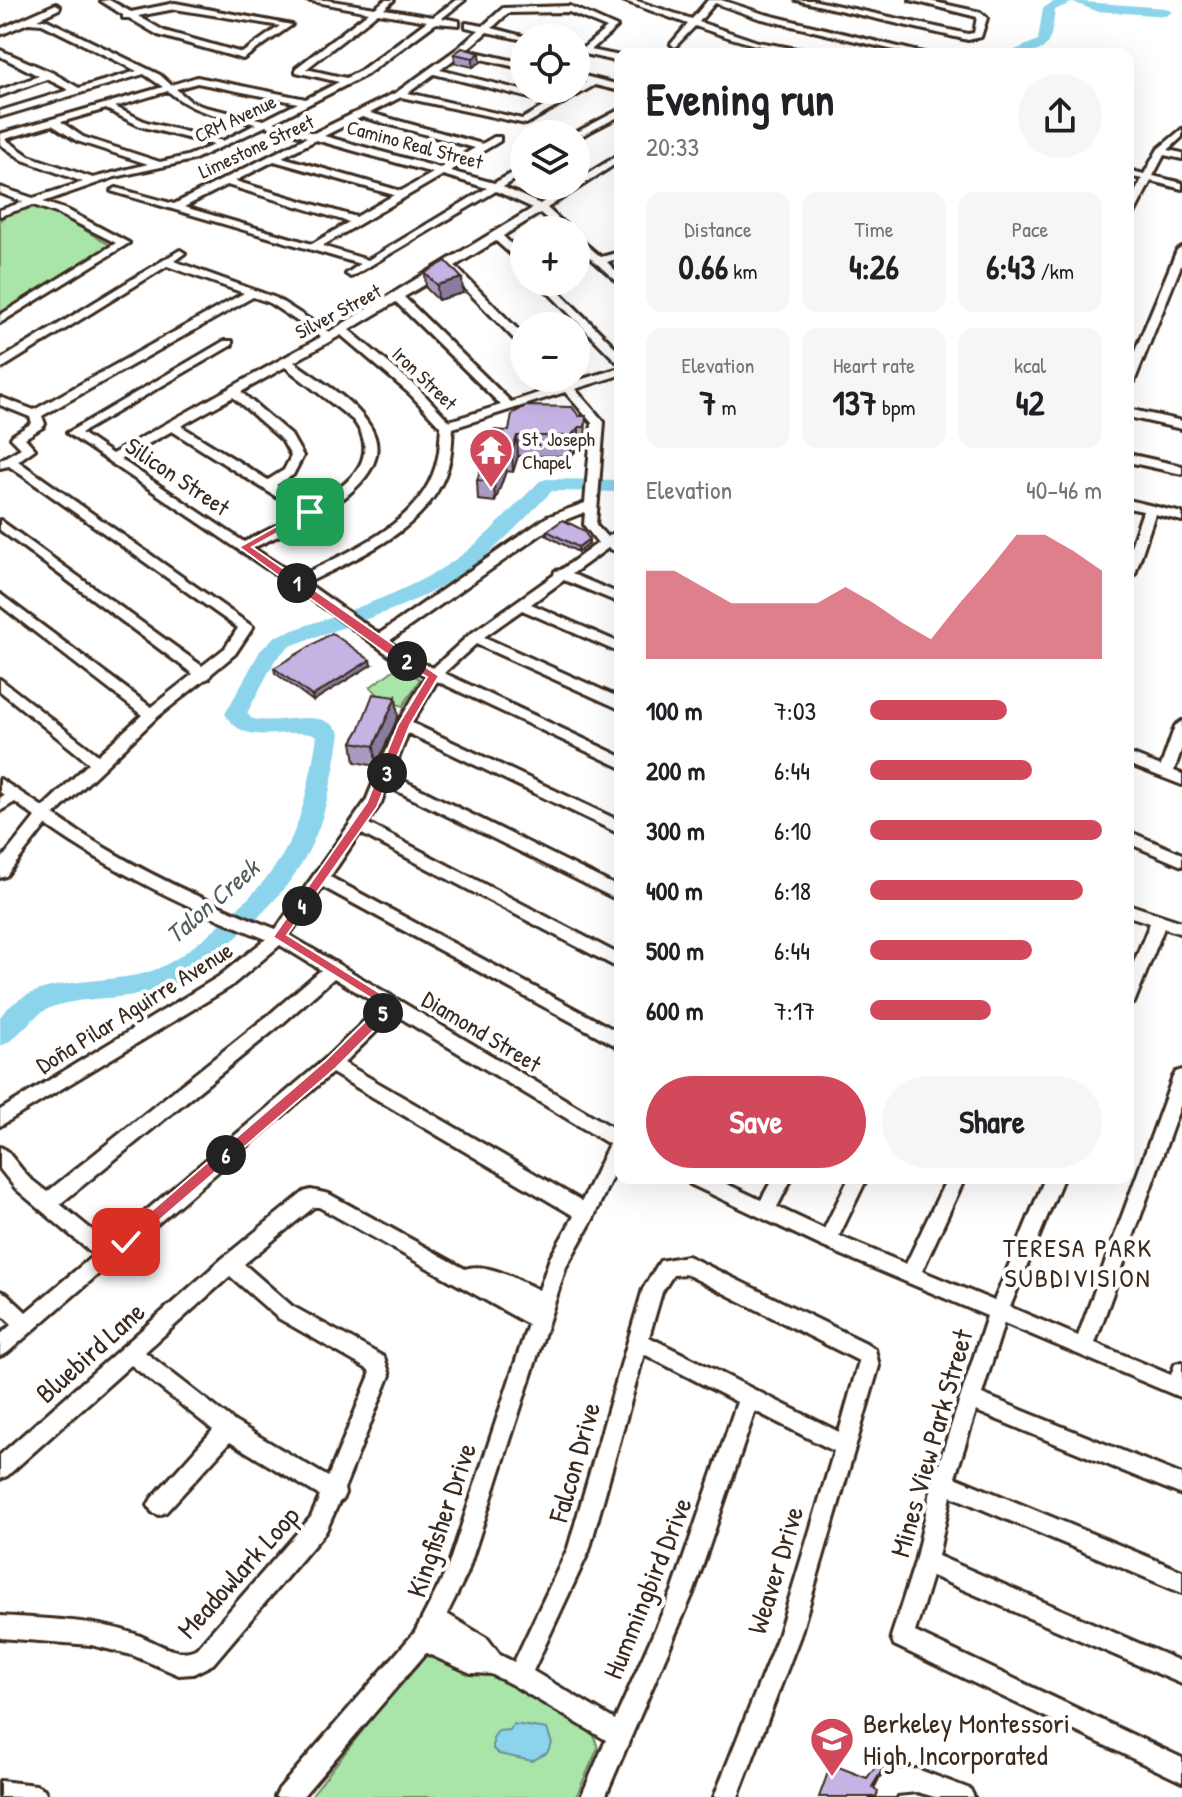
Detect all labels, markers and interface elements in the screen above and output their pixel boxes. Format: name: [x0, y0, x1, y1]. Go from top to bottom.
map controls: [510, 24, 590, 392]
button: locate: [510, 24, 590, 104]
text: Evening run: [646, 69, 834, 129]
button: share: [1018, 74, 1102, 158]
street label: CRM Avenue: [190, 87, 280, 149]
street label: Limestone Street: [194, 107, 319, 184]
street label: Camino Real Street: [344, 113, 487, 175]
button: layers: [510, 120, 590, 200]
text: 20:33: [646, 129, 699, 164]
text: Distance: [684, 214, 752, 244]
text: Time: [855, 214, 893, 244]
text: Pace: [1012, 214, 1048, 244]
button: +: [510, 216, 590, 296]
text: 0.66: [679, 244, 728, 290]
text: 4:26: [849, 244, 899, 290]
text: 6:43: [986, 244, 1035, 290]
text: km: [728, 256, 757, 286]
text: /km: [1035, 256, 1074, 286]
street label: Silver Street: [290, 277, 387, 345]
button: −: [510, 312, 590, 392]
street label: Iron Street: [387, 340, 464, 417]
text: Elevation: [681, 350, 755, 380]
text: Heart rate: [833, 350, 915, 380]
text: kcal: [1014, 350, 1046, 380]
text: 7: [700, 380, 716, 426]
text: 137: [833, 380, 877, 426]
text: 42: [1016, 380, 1044, 426]
text: m: [716, 392, 736, 422]
text: bpm: [877, 392, 915, 422]
place label: St. Joseph Chapel: [522, 425, 595, 475]
temple icon: St. Joseph Chapel: [467, 426, 515, 489]
street label: Silicon Street: [120, 429, 237, 523]
text: Elevation: [646, 472, 732, 507]
text: 40–46 m: [1026, 472, 1102, 507]
pin: [276, 478, 344, 546]
icon: arrive: [288, 490, 332, 534]
pin: 1: [277, 563, 317, 603]
text: 1: [293, 568, 301, 598]
pin: 2: [387, 641, 427, 681]
text: 2: [402, 646, 412, 676]
text: 100 m: [646, 693, 702, 728]
text: 7:03: [774, 693, 816, 728]
pin: 3: [367, 753, 407, 793]
text: 200 m: [646, 753, 705, 788]
text: 6:44: [774, 753, 810, 788]
text: 3: [382, 758, 392, 788]
text: 300 m: [646, 813, 705, 848]
text: 6:10: [774, 813, 812, 848]
water label: Talon Creek: [158, 849, 268, 951]
text: 400 m: [646, 873, 703, 908]
text: 6:18: [774, 873, 811, 908]
pin: 4: [282, 886, 322, 926]
text: 4: [298, 891, 306, 921]
street label: Doña Pilar Aguirre Avenue: [30, 933, 239, 1080]
text: 500 m: [646, 933, 704, 968]
text: 6:44: [774, 933, 810, 968]
street label: Diamond Street: [416, 983, 548, 1080]
pin: 5: [363, 993, 403, 1033]
text: 600 m: [646, 993, 703, 1028]
text: 7:17: [774, 993, 815, 1028]
text: 5: [378, 998, 388, 1028]
button: Save: [646, 1076, 866, 1168]
button: Share: [882, 1076, 1102, 1168]
pin: 6: [206, 1135, 246, 1175]
text: 6: [222, 1140, 230, 1170]
pin: [92, 1208, 160, 1276]
icon: check: [104, 1220, 148, 1264]
district label: TERESA PARK SUBDIVISION: [1003, 1230, 1153, 1295]
street label: Bluebird Lane: [27, 1293, 153, 1411]
street label: Mines View Park Street: [880, 1324, 982, 1561]
street label: Falcon Drive: [539, 1398, 609, 1527]
street label: Kingfisher Drive: [397, 1438, 485, 1602]
street label: Hummingbird Drive: [593, 1492, 701, 1684]
street label: Meadowlark Loop: [168, 1498, 308, 1646]
street label: Weaver Drive: [738, 1502, 812, 1638]
place label: Berkeley Montessori High, Incorporated: [863, 1704, 1070, 1774]
school or university icon: Berkeley Montessori High, Incorporated: [808, 1715, 856, 1778]

